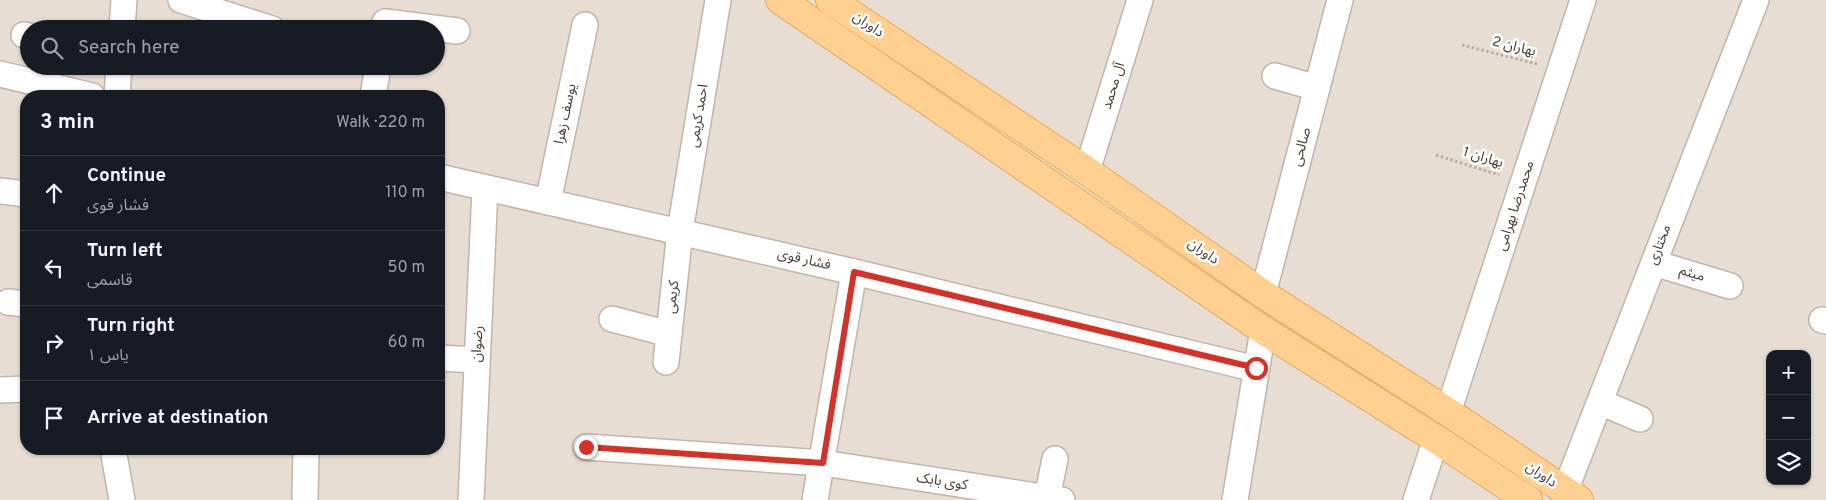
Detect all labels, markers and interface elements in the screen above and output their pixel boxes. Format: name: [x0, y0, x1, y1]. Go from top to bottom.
street label: داوران: [849, 8, 887, 42]
search box: [20, 20, 445, 75]
street label: بهاران 2: [1490, 33, 1538, 61]
icon: search: [38, 34, 66, 62]
text: Search here: [78, 36, 180, 60]
street label: آل محمد: [1099, 60, 1129, 111]
street label: یوسف زهرا: [551, 82, 581, 146]
street label: احمد کریمی: [686, 83, 712, 149]
text: 3 min: [40, 109, 95, 136]
text: Walk · 220 m: [336, 113, 425, 133]
street label: صالحی: [1289, 125, 1315, 168]
street label: بهاران 1: [1461, 144, 1505, 172]
street label: محمدرضا بهرامی: [1493, 159, 1539, 253]
text: Continue: [87, 164, 166, 188]
icon: ahead: [40, 179, 68, 207]
text: 110 m: [385, 183, 425, 203]
text: فشار قوی: [87, 196, 149, 216]
street label: مختاری: [1645, 223, 1675, 267]
street label: داوران: [1184, 235, 1222, 269]
text: Turn left: [87, 239, 163, 263]
street label: فشار قوی: [776, 246, 832, 274]
icon: left: [40, 254, 68, 282]
text: 50 m: [388, 258, 425, 278]
street label: میثم: [1677, 262, 1707, 287]
text: قاسمی: [87, 271, 132, 291]
street label: کریمی: [663, 279, 683, 315]
text: Turn right: [87, 314, 175, 338]
street label: رضوان: [469, 325, 487, 363]
icon: right: [40, 329, 68, 357]
text: 60 m: [388, 333, 425, 353]
text: یاس ۱: [87, 346, 129, 366]
map controls: [1766, 350, 1811, 485]
button: +: [1766, 350, 1811, 395]
route start: [1245, 357, 1268, 380]
button: −: [1766, 395, 1811, 440]
icon: arrive: [40, 404, 68, 432]
text: Arrive at destination: [87, 406, 268, 430]
route end: [575, 436, 598, 459]
button: layers: [1766, 440, 1811, 485]
street label: داوران: [1522, 458, 1560, 492]
street label: کوی بابک: [915, 470, 969, 494]

